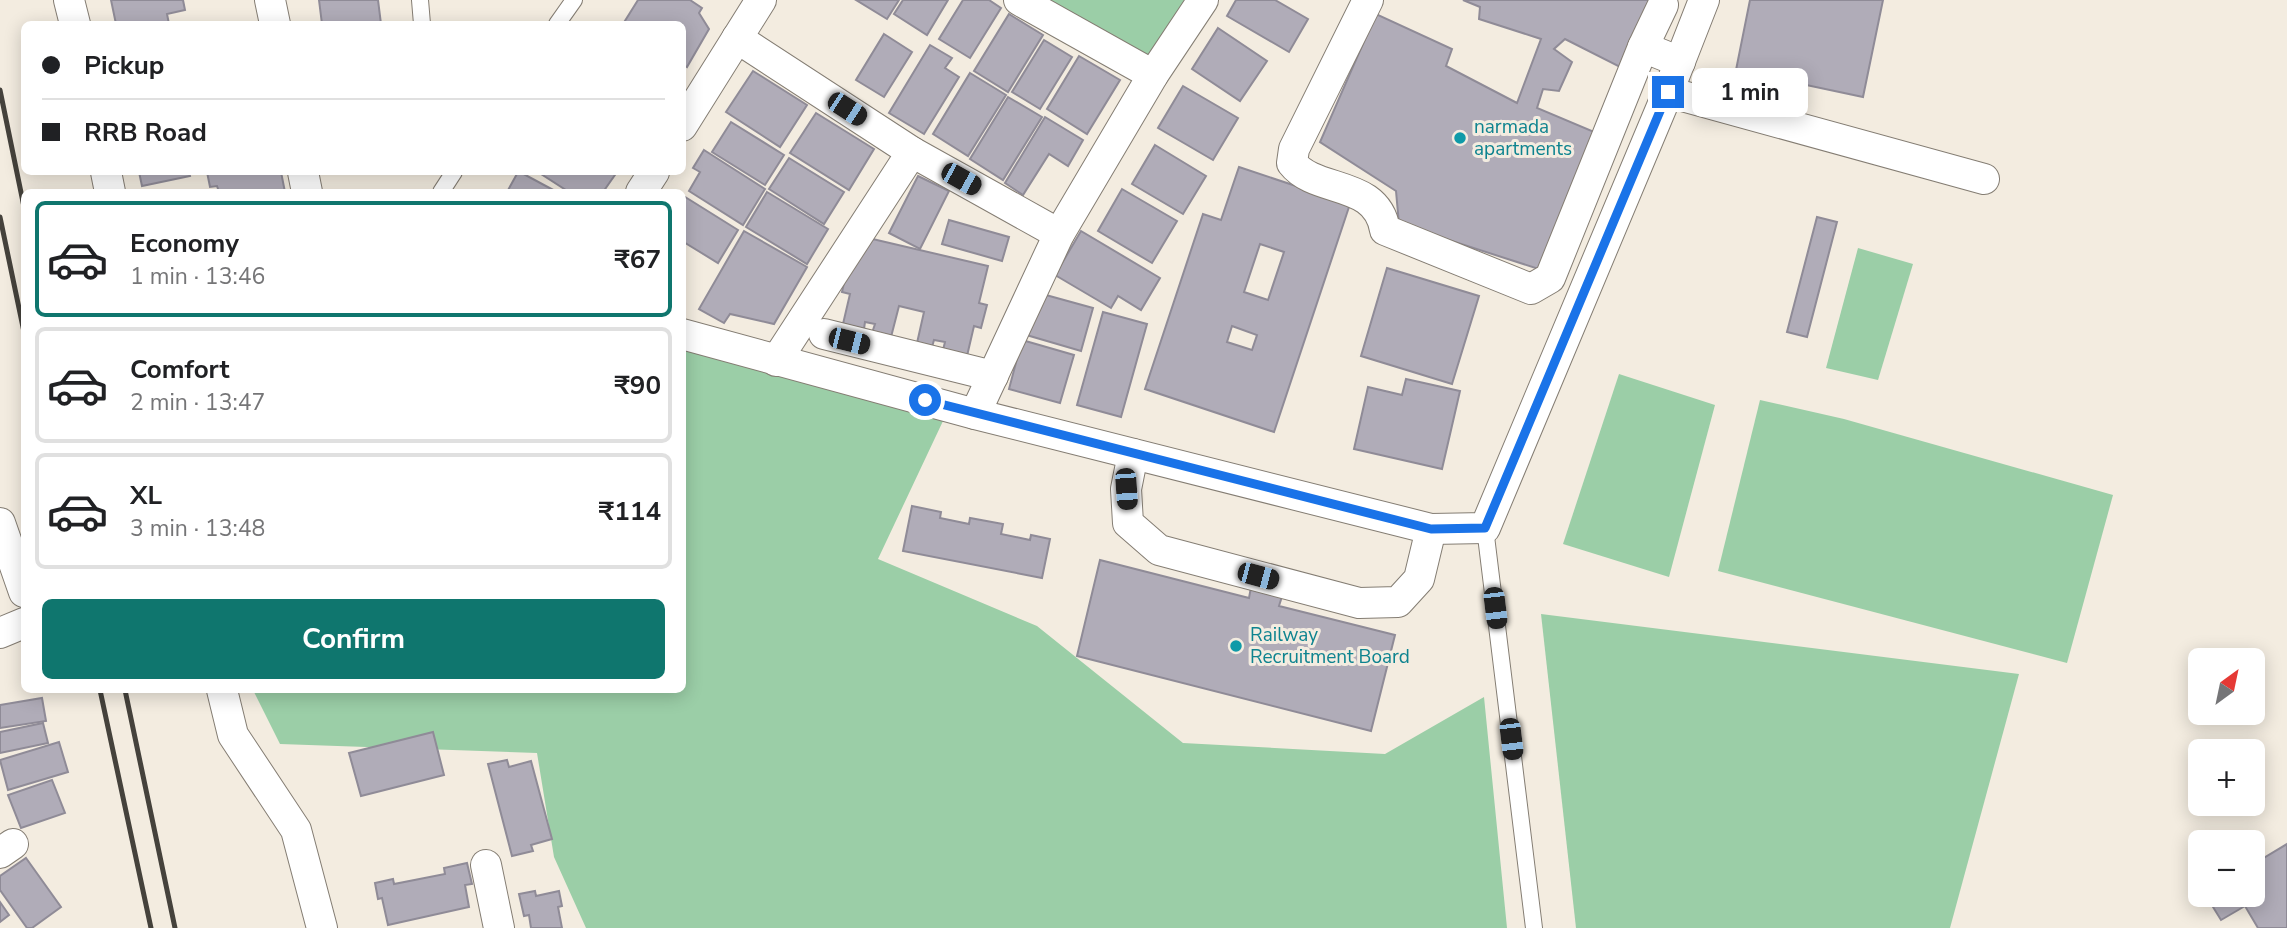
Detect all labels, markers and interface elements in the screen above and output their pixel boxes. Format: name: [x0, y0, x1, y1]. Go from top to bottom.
text: Pickup: [84, 48, 164, 83]
callout: 1 min: [1692, 68, 1808, 116]
route end: [1652, 76, 1684, 108]
text: 1 min: [1720, 77, 1780, 108]
car: [824, 89, 871, 129]
place label: narmada apartments: [1474, 114, 1572, 162]
text: RRB Road: [84, 115, 207, 150]
marker: narmada apartments: [1452, 130, 1468, 146]
car: [938, 160, 985, 198]
text: Economy: [130, 226, 239, 261]
icon: car: [46, 228, 109, 291]
text: ₹67: [614, 242, 661, 277]
text: 1 min · 13:46: [130, 261, 265, 292]
car: [827, 326, 872, 356]
text: Comfort: [130, 352, 230, 387]
icon: car: [46, 354, 109, 417]
text: ₹90: [614, 368, 661, 403]
route start: [909, 384, 941, 416]
text: 2 min · 13:47: [130, 387, 265, 418]
car: [1115, 467, 1138, 511]
text: XL: [130, 478, 162, 513]
icon: car: [46, 480, 109, 543]
text: ₹114: [599, 494, 661, 529]
text: 3 min · 13:48: [130, 513, 265, 544]
car: [1235, 560, 1282, 592]
car: [1483, 586, 1508, 630]
button: Confirm: [42, 599, 665, 679]
place label: Railway Recruitment Board: [1250, 622, 1410, 670]
marker: Railway Recruitment Board: [1228, 638, 1244, 654]
north arrow: [2188, 648, 2264, 724]
map controls: [2188, 648, 2265, 907]
car: [1499, 717, 1524, 761]
button: +: [2188, 739, 2265, 816]
button: −: [2188, 830, 2265, 907]

